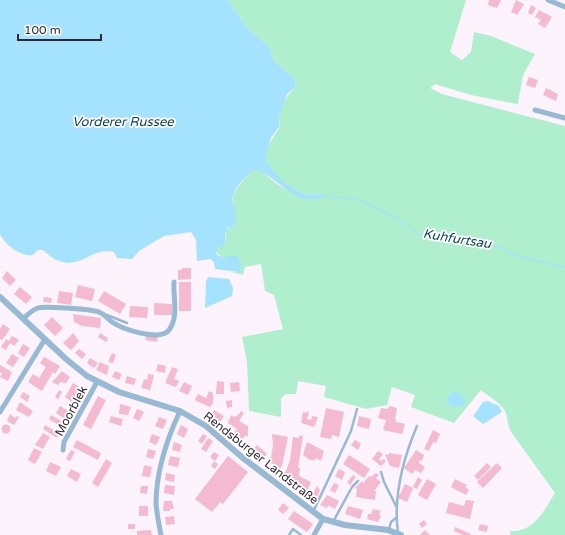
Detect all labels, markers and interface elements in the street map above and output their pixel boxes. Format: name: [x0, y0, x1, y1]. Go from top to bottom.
scale bar: [18, 16, 101, 42]
text: 100 m: [24, 23, 61, 37]
water label: Vorderer Russee: [72, 114, 174, 130]
water label: Kuhfurtsau: [422, 226, 493, 252]
street label: Moorblek: [52, 383, 90, 438]
street label: Rendsburger Landstraße: [201, 409, 321, 507]

